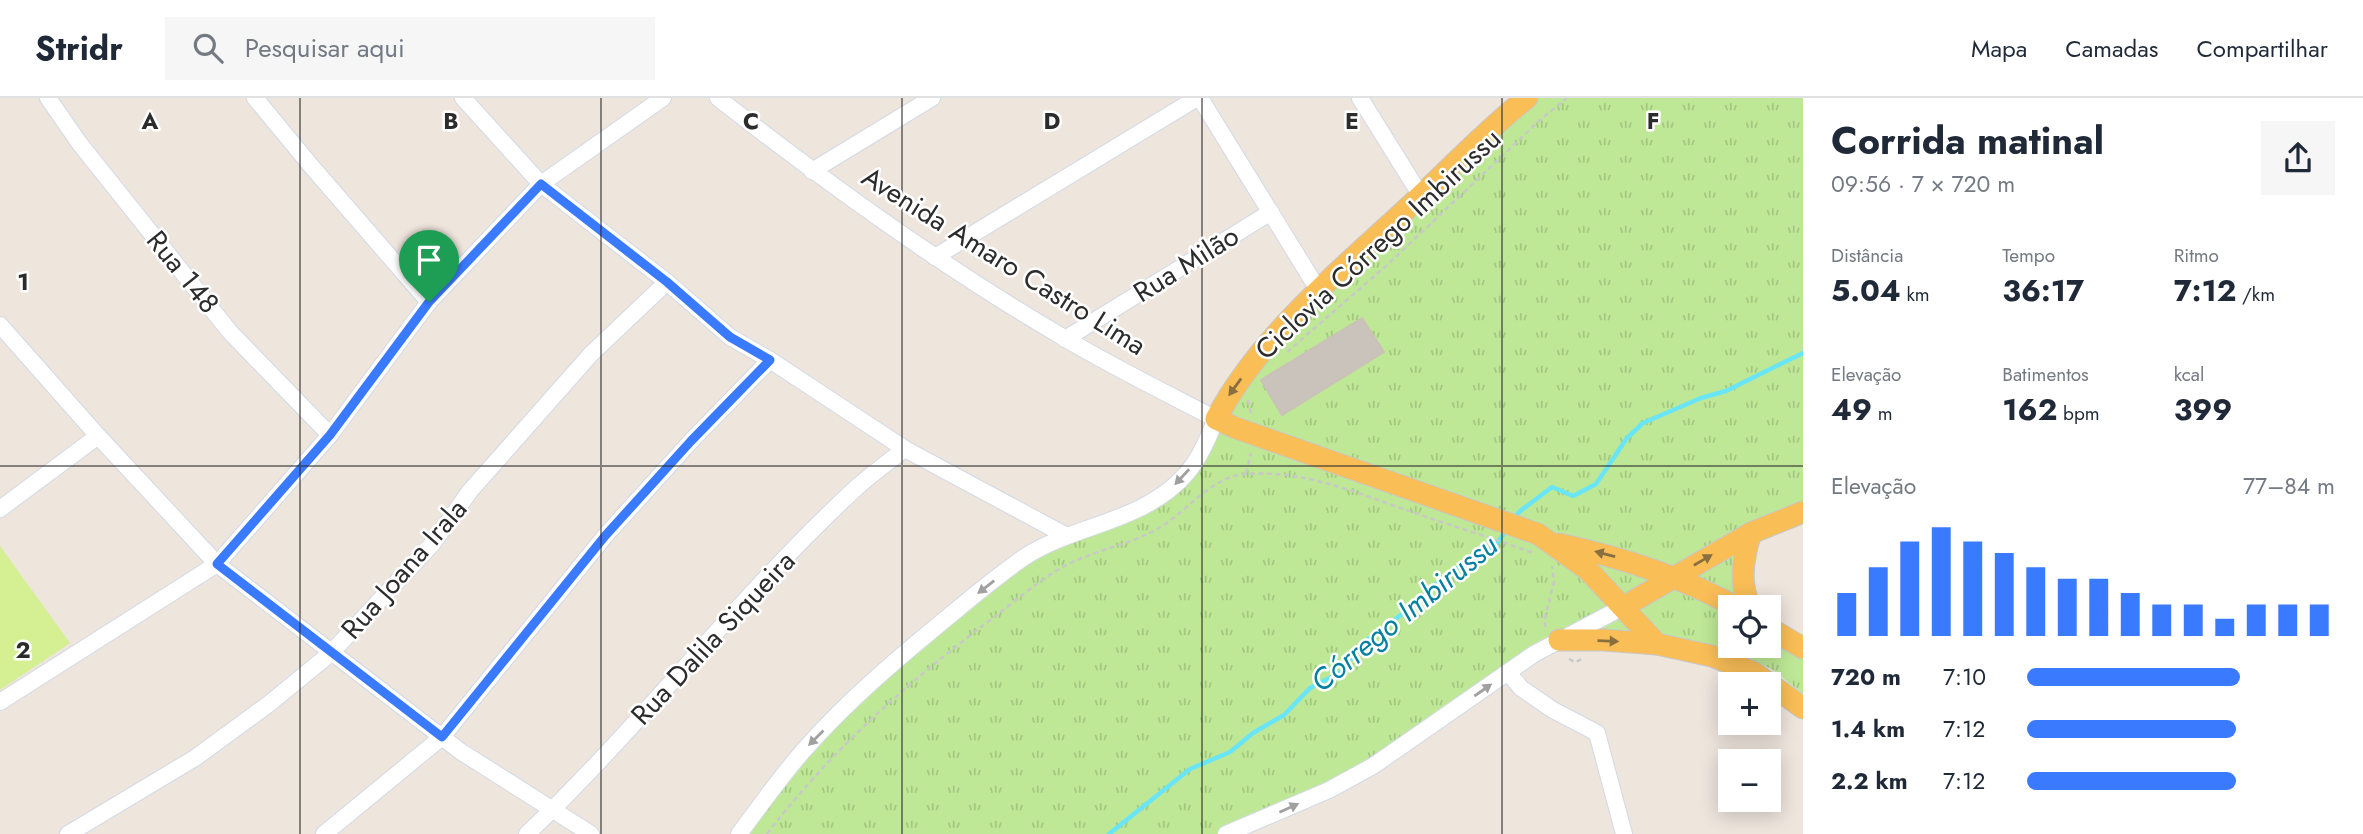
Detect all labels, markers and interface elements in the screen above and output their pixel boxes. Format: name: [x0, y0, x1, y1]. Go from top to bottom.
search box: [165, 17, 655, 80]
text: Stridr: [35, 25, 123, 72]
icon: search: [189, 29, 227, 67]
text: Pesquisar aqui: [245, 29, 405, 67]
text: Mapa: [1971, 31, 2027, 66]
text: Camadas: [2065, 31, 2158, 66]
text: Compartilhar: [2196, 31, 2328, 66]
text: A: [141, 104, 159, 138]
text: B: [443, 104, 459, 138]
text: C: [743, 104, 759, 138]
text: D: [1044, 104, 1061, 138]
text: E: [1345, 104, 1359, 138]
text: F: [1647, 104, 1659, 138]
text: Corrida matinal: [1831, 113, 2104, 168]
street label: Ciclovia Córrego Imbirussu: [1246, 119, 1510, 369]
button: share: [2261, 121, 2335, 195]
street label: Avenida Amaro Castro Lima: [854, 157, 1154, 365]
text: 09:56 · 7 × 720 m: [1831, 167, 2015, 201]
street label: Rua Milão: [1125, 215, 1247, 313]
street label: Rua 148: [137, 222, 229, 322]
pin: [399, 230, 459, 302]
icon: arrive: [410, 241, 448, 279]
text: Distância: [1831, 242, 1903, 269]
text: Tempo: [2002, 242, 2055, 269]
text: Ritmo: [2174, 242, 2219, 269]
text: 1: [17, 265, 29, 299]
text: 5.04: [1831, 269, 1901, 312]
text: 36:17: [2002, 269, 2084, 312]
text: 7:12: [2174, 269, 2236, 312]
text: km: [1901, 281, 1930, 308]
text: /km: [2236, 281, 2275, 308]
text: Elevação: [1831, 361, 1902, 388]
text: Batimentos: [2002, 361, 2089, 388]
text: kcal: [2174, 361, 2204, 388]
one-way arrow: [1228, 378, 1242, 396]
text: 49: [1831, 388, 1872, 431]
text: 162: [2002, 388, 2057, 431]
text: 399: [2174, 388, 2232, 431]
text: m: [1872, 400, 1893, 427]
text: bpm: [2057, 400, 2100, 427]
one-way arrow: [1174, 468, 1190, 486]
text: Elevação: [1831, 469, 1916, 503]
text: 77–84 m: [2243, 469, 2335, 503]
street label: Rua Joana Irala: [331, 490, 477, 648]
water label: Córrego Imbirussu: [1301, 524, 1507, 702]
street label: Rua Dalila Siqueira: [621, 542, 805, 734]
one-way arrow: [1594, 548, 1616, 559]
one-way arrow: [1694, 554, 1713, 567]
one-way arrow: [977, 579, 995, 593]
map controls: [1718, 595, 1781, 812]
button: locate: [1718, 595, 1781, 658]
text: 2: [15, 633, 31, 667]
one-way arrow: [1597, 635, 1619, 646]
text: 720 m: [1831, 660, 1901, 694]
text: 7:10: [1943, 660, 1986, 694]
button: +: [1718, 672, 1781, 735]
one-way arrow: [1474, 683, 1492, 697]
text: 1.4 km: [1831, 712, 1905, 746]
text: 7:12: [1943, 712, 1985, 746]
one-way arrow: [808, 729, 825, 745]
button: −: [1718, 749, 1781, 812]
text: 2.2 km: [1831, 764, 1908, 798]
text: 7:12: [1943, 764, 1985, 798]
one-way arrow: [1279, 802, 1299, 814]

